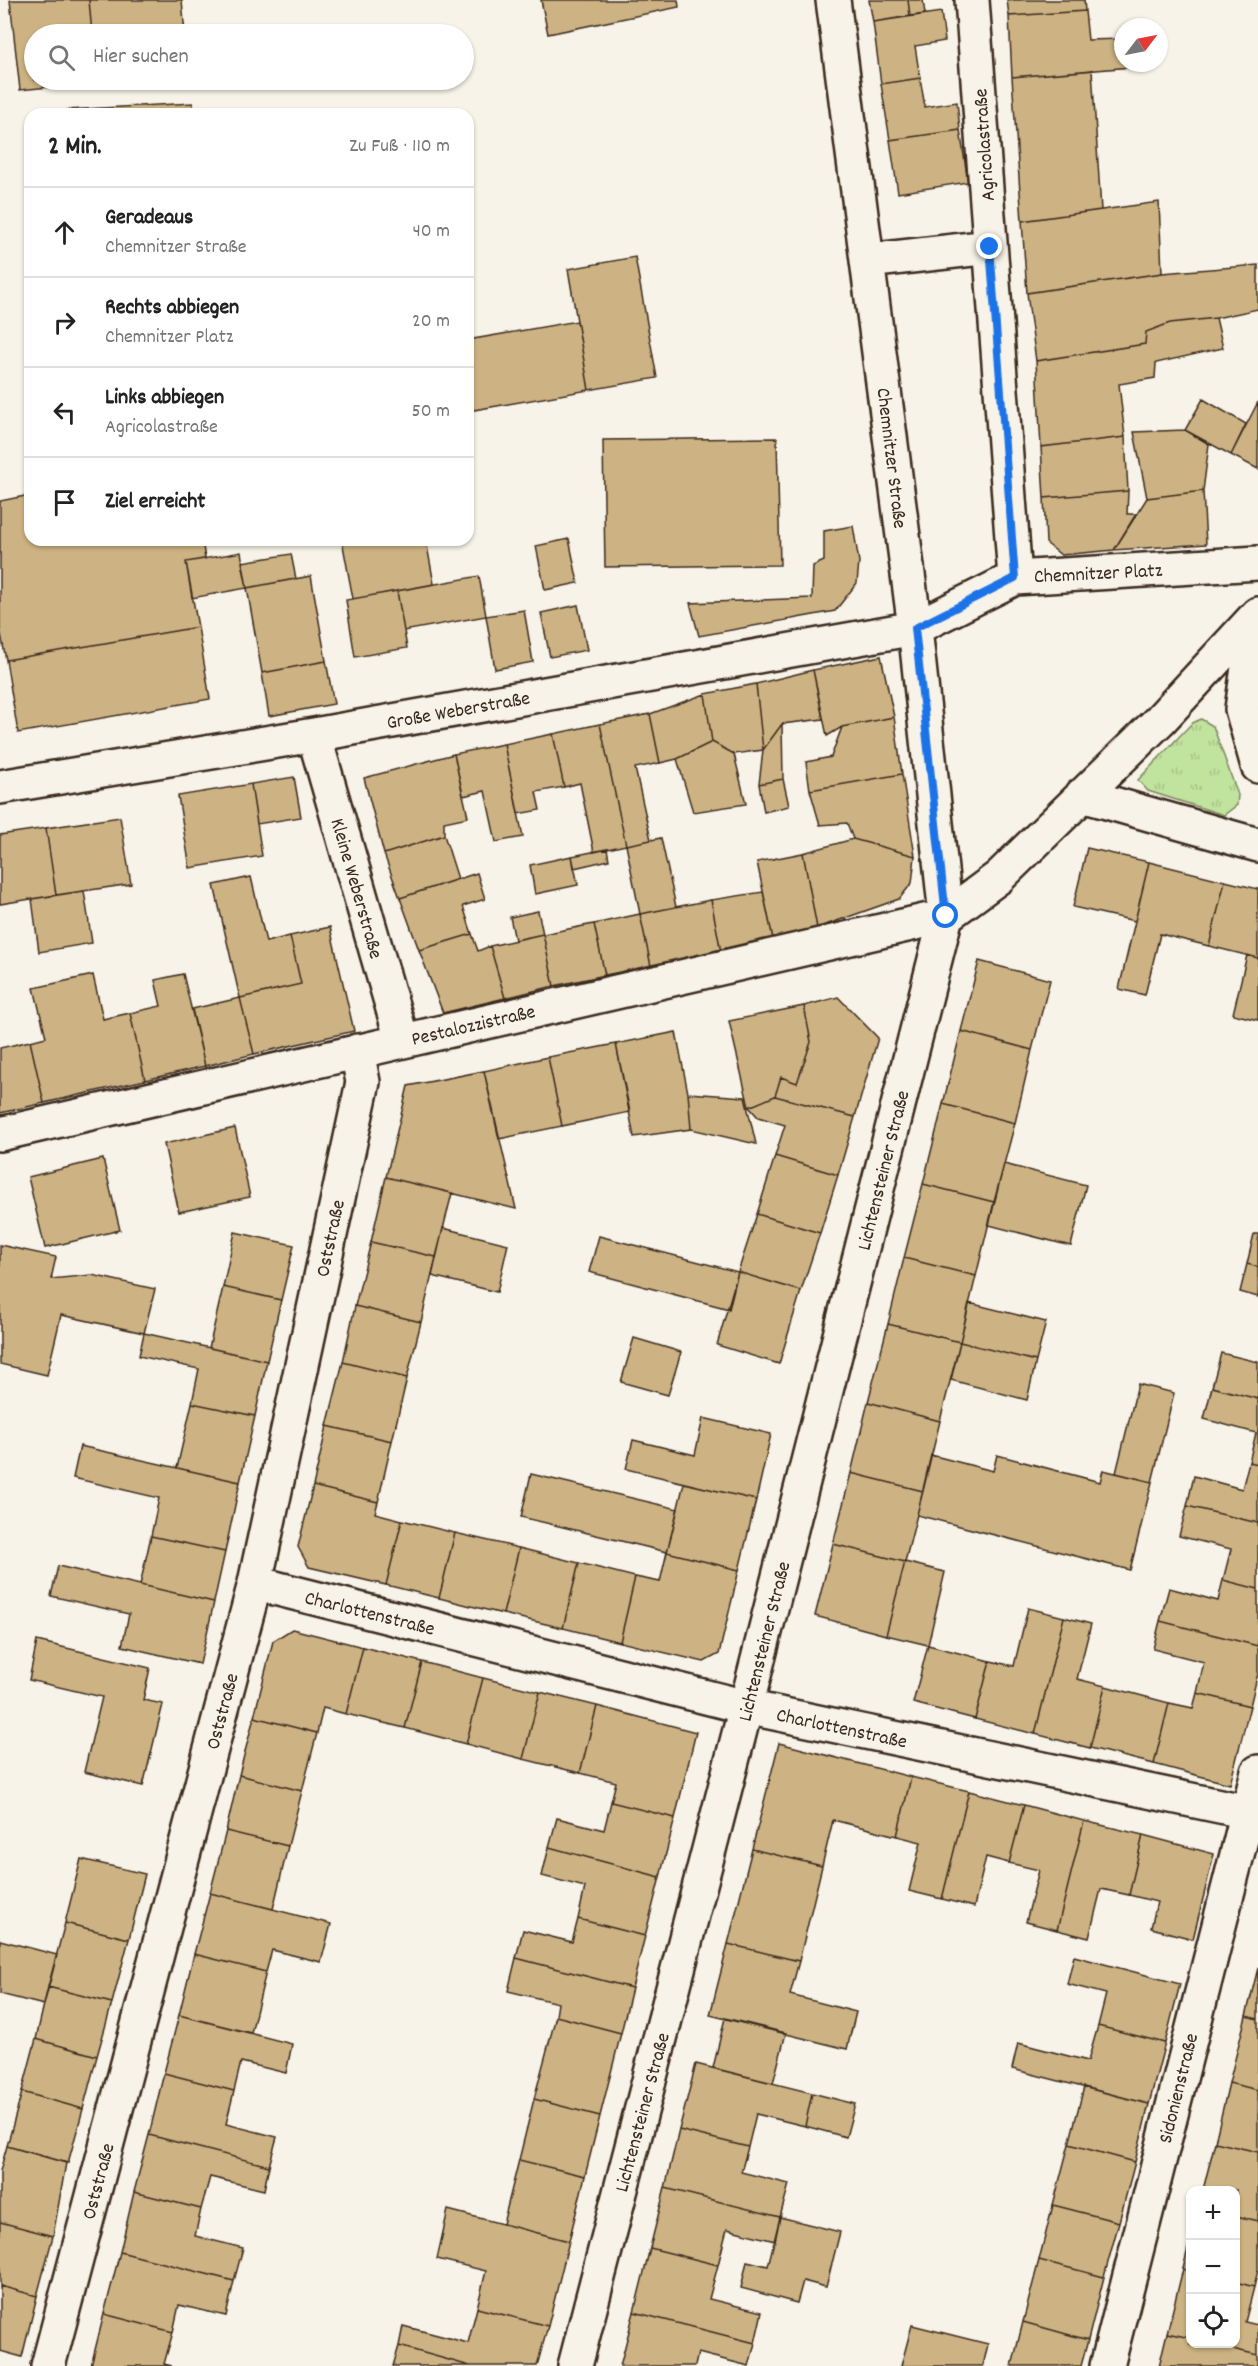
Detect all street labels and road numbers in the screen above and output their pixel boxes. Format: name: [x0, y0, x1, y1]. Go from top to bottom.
street label: Agricolastraße: [968, 87, 1004, 202]
street label: Chemnitzer Straße: [868, 386, 913, 531]
street label: Chemnitzer Platz: [1033, 558, 1163, 592]
street label: Große Weberstraße: [385, 686, 533, 738]
street label: Kleine Weberstraße: [322, 815, 389, 963]
street label: Pestalozzistraße: [409, 999, 539, 1055]
street label: Lichtensteiner Straße: [851, 1088, 918, 1254]
street label: Oststraße: [310, 1197, 354, 1280]
street label: Lichtensteiner Straße: [732, 1559, 799, 1725]
street label: Charlottenstraße: [301, 1585, 437, 1645]
street label: Oststraße: [200, 1670, 248, 1753]
street label: Charlottenstraße: [773, 1702, 910, 1758]
street label: Lichtensteiner Straße: [609, 2030, 679, 2196]
street label: Sidonienstraße: [1153, 2031, 1207, 2147]
street label: Oststraße: [76, 2140, 124, 2223]

